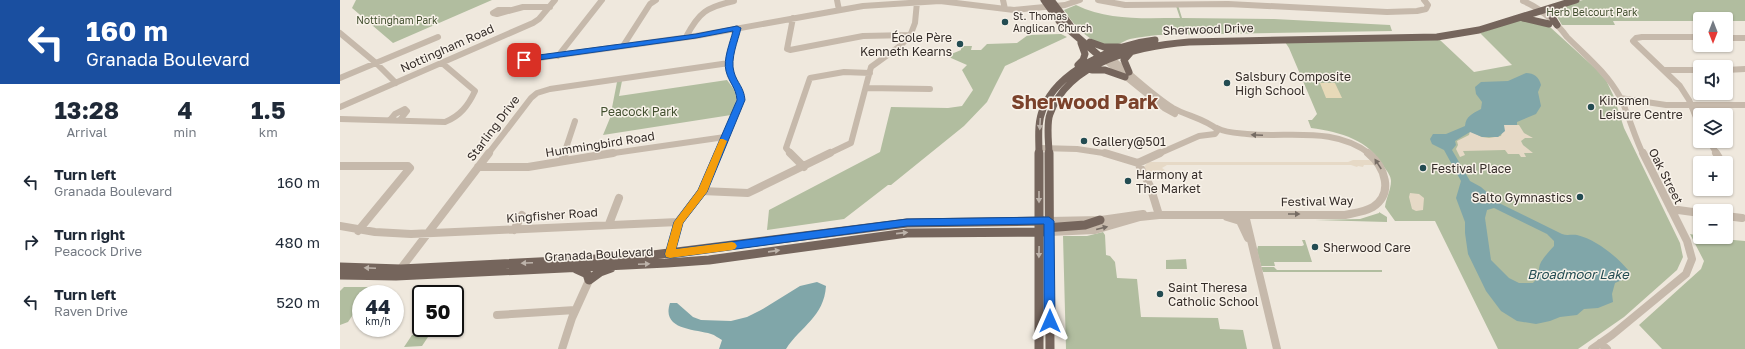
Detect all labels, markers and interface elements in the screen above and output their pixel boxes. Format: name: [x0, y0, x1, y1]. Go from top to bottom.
park label: Herb Belcourt Park: [1546, 6, 1638, 18]
place label: St. Thomas Anglican Church: [1013, 10, 1092, 34]
north arrow: [1693, 12, 1733, 52]
map controls: [1693, 12, 1733, 244]
text: 160 m: [86, 14, 168, 47]
park label: Nottingham Park: [356, 14, 438, 26]
icon: left: [20, 16, 72, 68]
marker: St. Thomas Anglican Church: [1000, 17, 1010, 27]
street label: Sherwood Drive: [1162, 20, 1254, 38]
street label: Nottingham Road: [398, 21, 496, 75]
place label: École Père Kenneth Kearns: [860, 30, 952, 59]
marker: École Père Kenneth Kearns: [955, 39, 965, 49]
pin: [507, 43, 541, 77]
text: Granada Boulevard: [86, 48, 250, 70]
icon: arrive: [513, 49, 535, 71]
button: sound: [1693, 60, 1733, 100]
place label: Salsbury Composite High School: [1235, 69, 1351, 98]
marker: Salsbury Composite High School: [1222, 78, 1232, 88]
district label: Sherwood Park: [1011, 89, 1159, 113]
street label: Starling Drive: [463, 92, 523, 164]
place label: Kinsmen Leisure Centre: [1599, 93, 1683, 122]
text: 13:28: [54, 95, 119, 124]
text: 4: [177, 95, 192, 124]
text: 1.5: [251, 95, 286, 124]
marker: Kinsmen Leisure Centre: [1586, 102, 1596, 112]
park label: Peacock Park: [600, 104, 678, 119]
button: layers: [1693, 108, 1733, 148]
one-way arrow: [1037, 118, 1043, 131]
text: Arrival: [66, 124, 107, 140]
text: min: [174, 124, 196, 140]
text: km: [259, 124, 278, 140]
street label: Hummingbird Road: [544, 128, 656, 160]
one-way arrow: [1251, 131, 1263, 138]
place label: Gallery@501: [1092, 134, 1166, 149]
marker: Gallery@501: [1079, 136, 1089, 146]
street label: Oak Street: [1645, 145, 1687, 207]
button: +: [1693, 156, 1733, 196]
one-way arrow: [1375, 158, 1382, 170]
place label: Festival Place: [1431, 161, 1511, 176]
marker: Festival Place: [1418, 163, 1428, 173]
text: Turn left: [54, 165, 116, 183]
place label: Harmony at The Market: [1136, 167, 1203, 196]
icon: left: [20, 171, 42, 193]
text: 160 m: [277, 173, 320, 191]
marker: Harmony at The Market: [1123, 176, 1133, 186]
text: Granada Boulevard: [54, 183, 172, 199]
place label: Salto Gymnastics: [1472, 190, 1572, 205]
one-way arrow: [1036, 191, 1042, 204]
marker: Salto Gymnastics: [1575, 192, 1585, 202]
street label: Festival Way: [1281, 193, 1354, 209]
street label: Kingfisher Road: [506, 204, 598, 226]
button: −: [1693, 204, 1733, 244]
one-way arrow: [1288, 211, 1301, 217]
text: Turn right: [54, 225, 125, 243]
one-way arrow: [1096, 225, 1108, 231]
one-way arrow: [896, 230, 908, 236]
icon: right: [20, 231, 42, 253]
text: 480 m: [275, 233, 320, 251]
place label: Sherwood Care: [1323, 240, 1411, 255]
marker: Sherwood Care: [1310, 242, 1320, 252]
text: Peacock Drive: [54, 243, 142, 259]
street label: Granada Boulevard: [544, 244, 654, 264]
one-way arrow: [1036, 246, 1042, 259]
one-way arrow: [768, 248, 780, 254]
one-way arrow: [521, 259, 533, 266]
one-way arrow: [638, 261, 651, 267]
one-way arrow: [364, 265, 376, 272]
water label: Broadmoor Lake: [1527, 266, 1630, 282]
place label: Saint Theresa Catholic School: [1168, 280, 1259, 309]
text: Turn left: [54, 285, 116, 303]
speed limit sign: 50: [412, 285, 464, 337]
marker: Saint Theresa Catholic School: [1155, 289, 1165, 299]
icon: left: [20, 291, 42, 313]
text: 520 m: [276, 293, 320, 311]
text: 44: [365, 294, 390, 318]
position arrow: [1029, 300, 1071, 342]
text: Raven Drive: [54, 303, 128, 319]
text: km/h: [365, 315, 391, 327]

